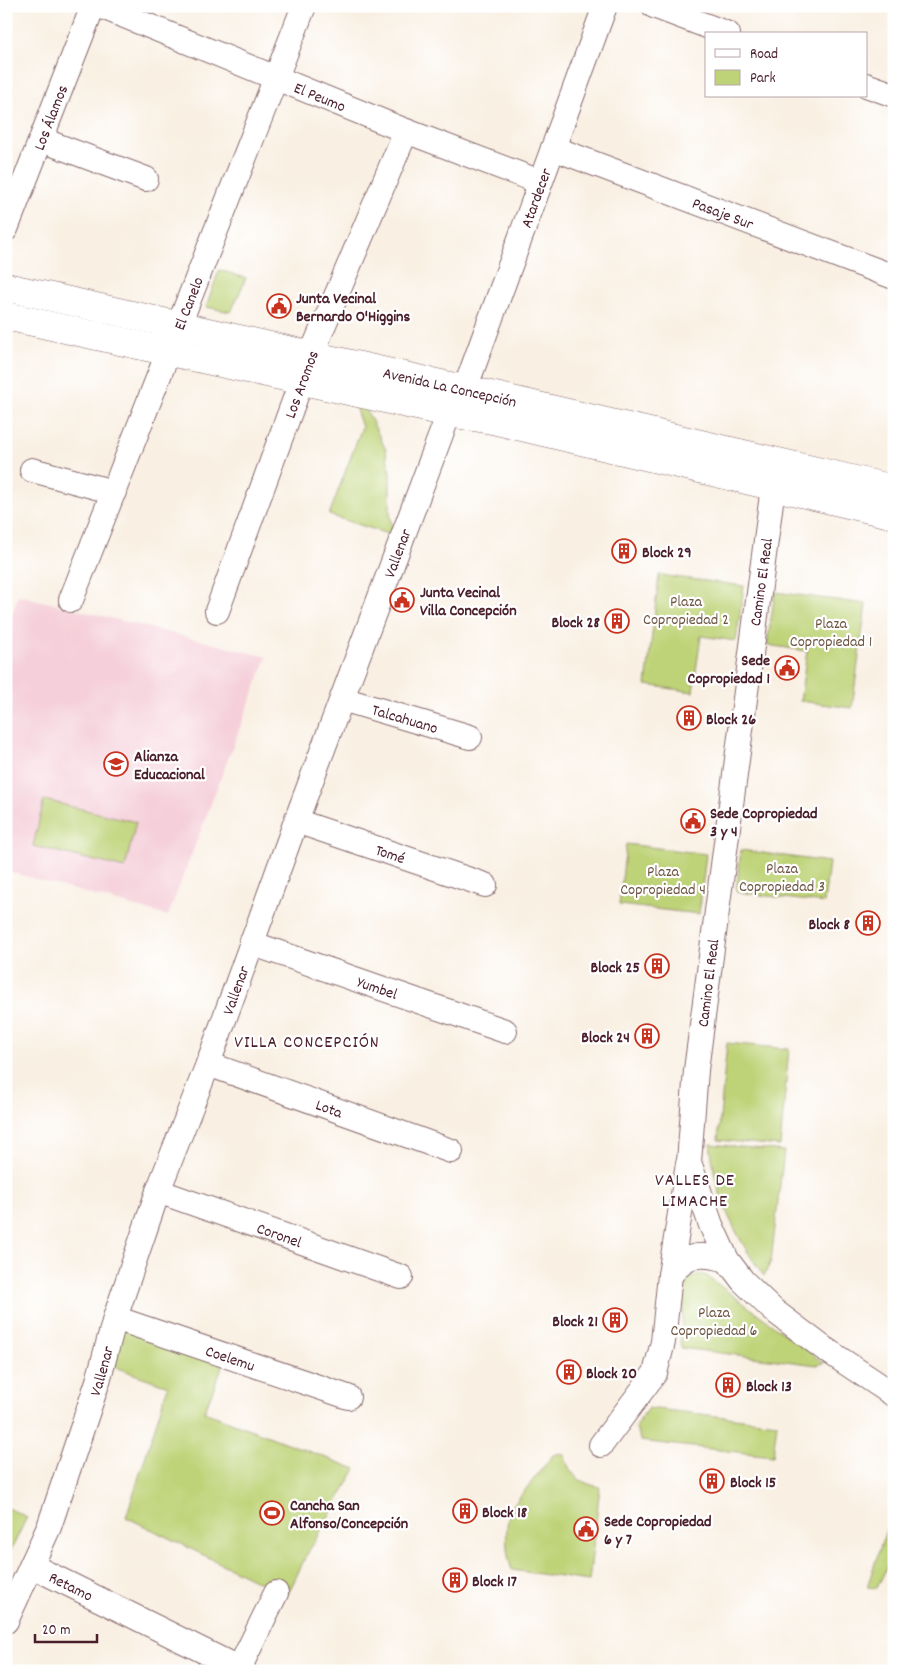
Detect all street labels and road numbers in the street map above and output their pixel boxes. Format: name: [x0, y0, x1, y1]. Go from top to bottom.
street label: El Peumo: [290, 77, 349, 119]
street label: Los Álamos: [29, 82, 75, 154]
street label: Atardecer: [516, 165, 559, 232]
street label: Pasaje Sur: [688, 193, 756, 237]
street label: El Canelo: [169, 274, 211, 334]
street label: Los Aromos: [280, 347, 326, 422]
street label: Avenida La Concepción: [380, 362, 519, 415]
street label: Vallenar: [379, 526, 419, 582]
street label: Camino El Real: [745, 537, 780, 628]
street label: Talcahuano: [369, 699, 440, 741]
street label: Tomé: [372, 840, 408, 871]
street label: Camino El Real: [693, 938, 726, 1029]
street label: Vallenar: [218, 963, 257, 1019]
street label: Yumbel: [353, 972, 400, 1007]
street label: Lota: [312, 1094, 346, 1125]
street label: Coronel: [253, 1218, 305, 1255]
street label: Coelemu: [202, 1340, 258, 1379]
street label: Vallenar: [85, 1344, 121, 1399]
street label: Retamo: [44, 1567, 96, 1608]

